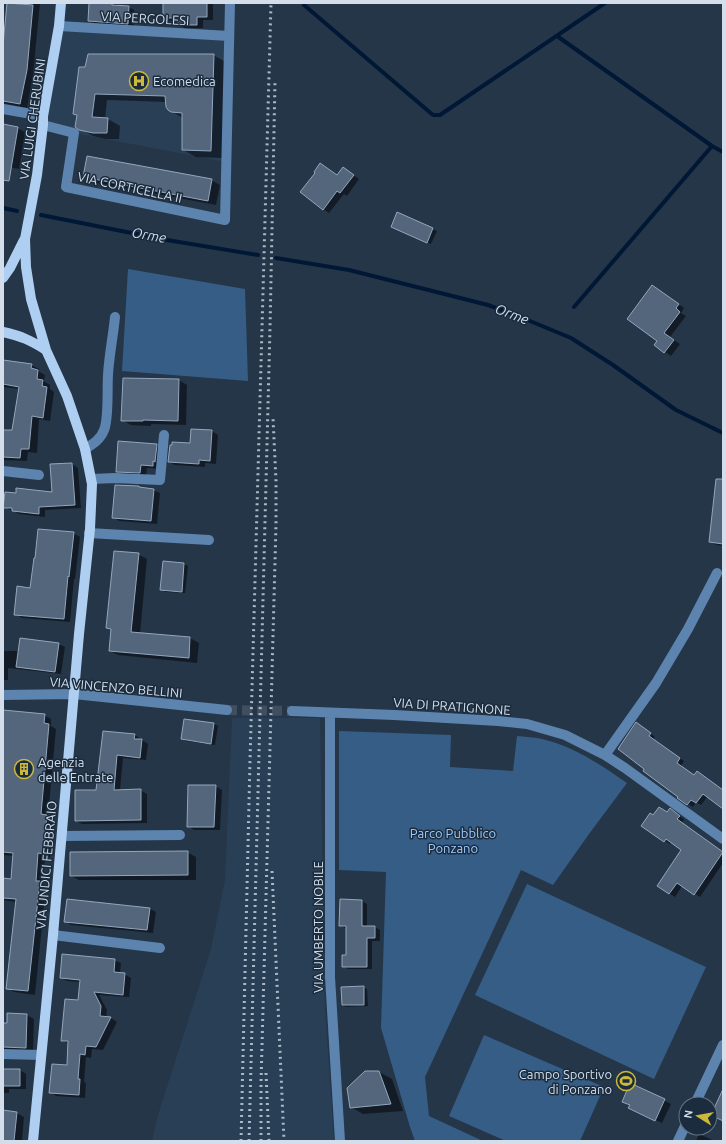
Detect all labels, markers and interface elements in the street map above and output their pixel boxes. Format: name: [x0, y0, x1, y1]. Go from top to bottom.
street label: VIA PERGOLESI: [100, 9, 190, 27]
street label: VIA LUIGI CHERUBINI: [17, 58, 47, 180]
hospital icon: Ecomedica: [128, 70, 150, 92]
place label: Ecomedica: [153, 74, 216, 88]
street label: VIA CORTICELLA II: [76, 169, 184, 205]
water label: Orme: [131, 224, 167, 246]
water label: Orme: [493, 300, 531, 328]
street label: VIA VINCENZO BELLINI: [49, 674, 183, 700]
street label: VIA DI PRATIGNONE: [393, 695, 511, 717]
place label: Agenzia delle Entrate: [38, 755, 113, 784]
building icon: Agenzia delle Entrate: [13, 758, 35, 780]
street label: VIA UNDICI FEBBRAIO: [33, 800, 59, 930]
park label: Parco Pubblico Ponzano: [410, 826, 496, 855]
street label: VIA UMBERTO NOBILE: [311, 861, 325, 993]
place label: Campo Sportivo di Ponzano: [519, 1067, 612, 1096]
sports icon: Campo Sportivo di Ponzano: [615, 1070, 637, 1092]
north arrow: [678, 1096, 718, 1136]
text: N: [682, 1109, 695, 1119]

